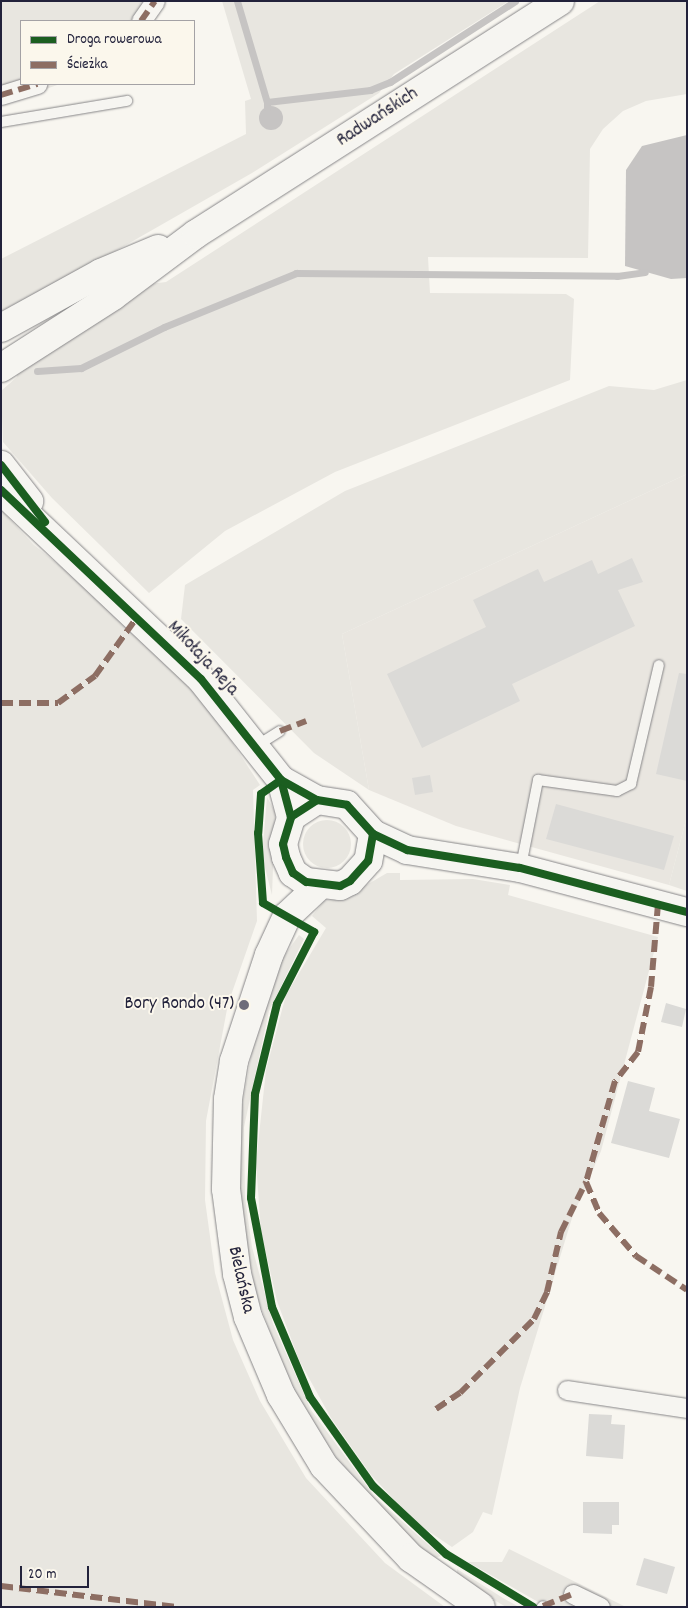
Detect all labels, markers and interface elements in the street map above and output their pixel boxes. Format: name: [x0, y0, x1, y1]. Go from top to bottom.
legend: [20, 20, 195, 85]
text: Droga rowerowa: [67, 29, 161, 51]
text: Ścieżka: [67, 54, 107, 76]
street label: Radwańskich: [333, 83, 423, 153]
street label: Mikołaja Reja: [162, 617, 242, 701]
place label: Bory Rondo (47): [125, 994, 234, 1016]
marker: Bory Rondo (47): [238, 999, 250, 1011]
street label: Bielańska: [221, 1244, 259, 1316]
scale bar: [22, 1556, 91, 1588]
text: 20 m: [28, 1564, 56, 1586]

